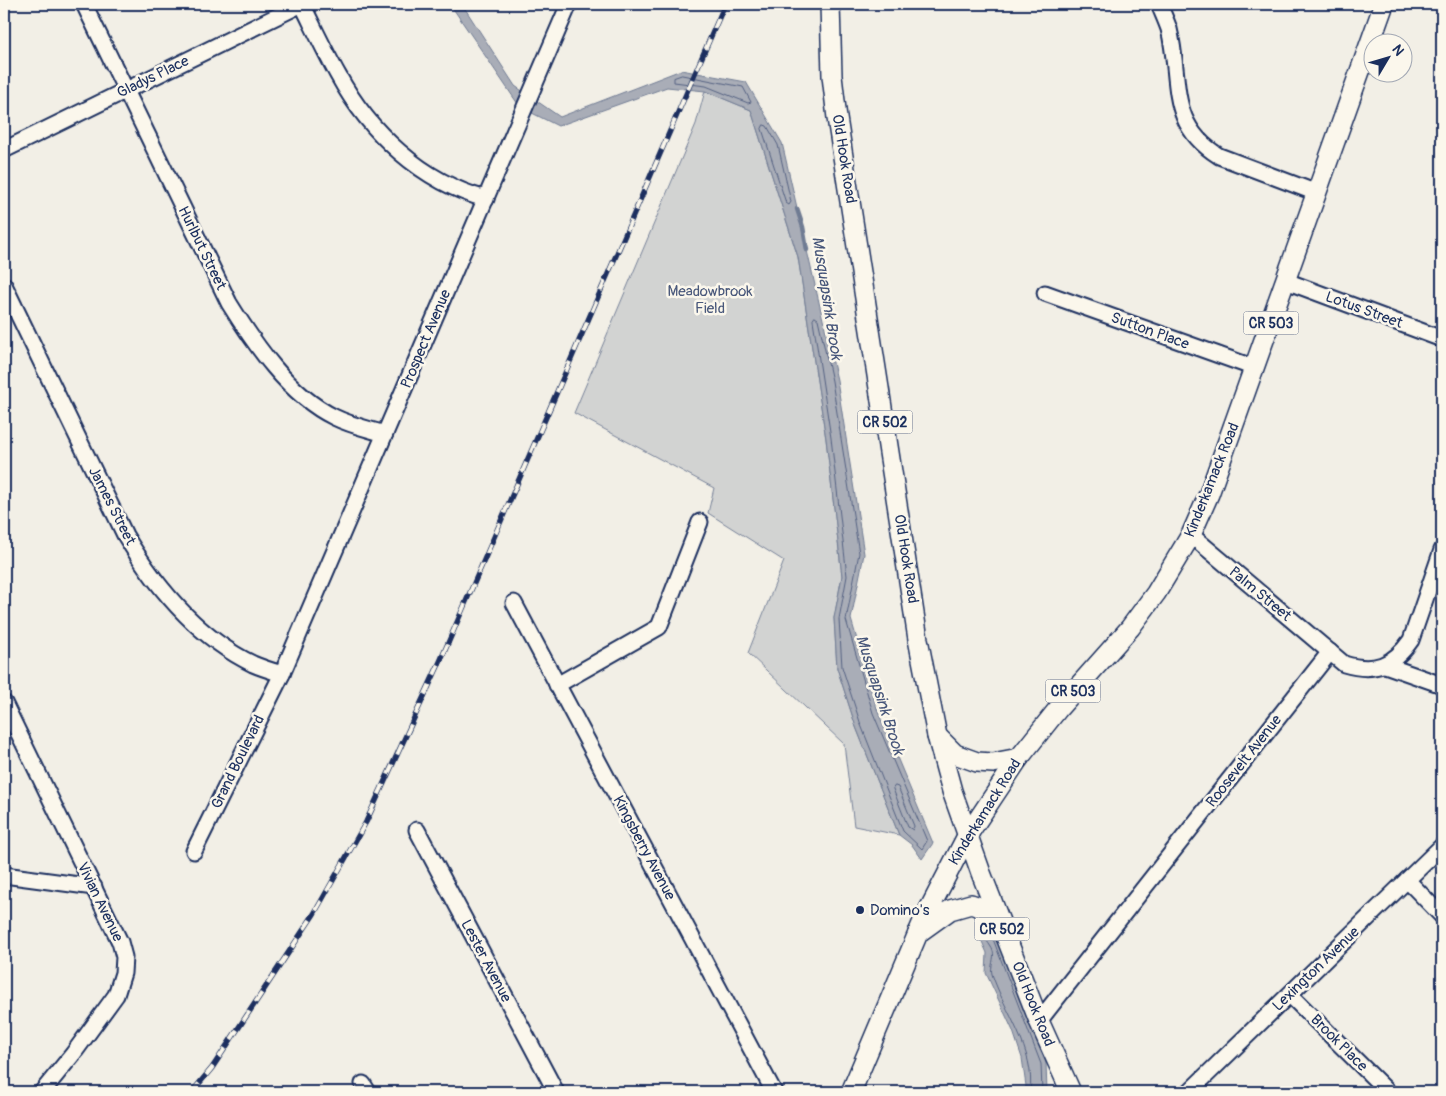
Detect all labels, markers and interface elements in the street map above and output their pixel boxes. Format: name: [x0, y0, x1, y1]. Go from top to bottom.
north arrow: [1364, 32, 1414, 82]
text: N: [1388, 41, 1407, 59]
street label: Gladys Place: [114, 51, 193, 103]
street label: Old Hook Road: [828, 113, 860, 205]
street label: Hurlbut Street: [174, 203, 231, 294]
water label: Musquapsink Brook: [807, 235, 847, 362]
park label: Meadowbrook Field: [667, 282, 753, 318]
street label: Prospect Avenue: [397, 286, 456, 391]
street label: Lotus Street: [1323, 287, 1406, 333]
street label: Sutton Place: [1108, 308, 1192, 354]
road number: CR 503: [1244, 312, 1298, 334]
road number: CR 502: [858, 411, 912, 434]
street label: Kinderkamack Road: [1180, 420, 1244, 540]
street label: James Street: [84, 464, 140, 549]
street label: Old Hook Road: [890, 513, 922, 605]
street label: Palm Street: [1225, 562, 1296, 626]
water label: Musquapsink Brook: [851, 633, 909, 759]
road number: CR 503: [1046, 679, 1100, 702]
street label: Roosevelt Avenue: [1202, 711, 1286, 811]
street label: Grand Boulevard: [207, 712, 269, 812]
street label: Kinderkamack Road: [945, 755, 1025, 869]
street label: Kingsberry Avenue: [608, 793, 680, 904]
street label: Vivian Avenue: [73, 859, 128, 945]
place label: Domino's: [870, 901, 930, 920]
marker: Domino's: [854, 904, 866, 916]
street label: Lester Avenue: [456, 916, 516, 1006]
road number: CR 502: [974, 918, 1030, 941]
street label: Lexington Avenue: [1268, 922, 1364, 1015]
street label: Old Hook Road: [1007, 959, 1059, 1049]
street label: Brook Place: [1306, 1010, 1372, 1076]

